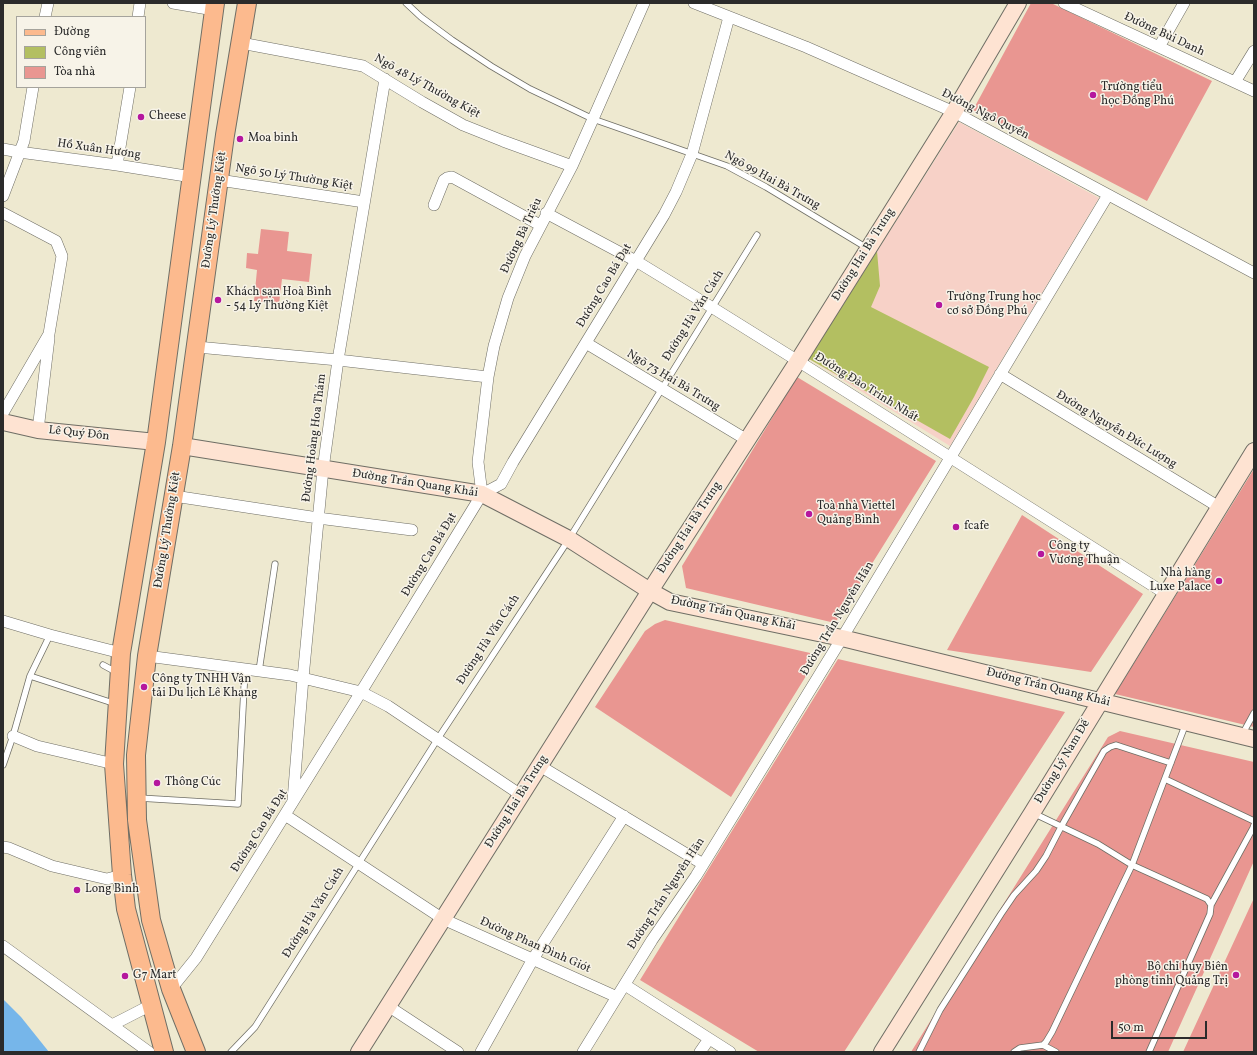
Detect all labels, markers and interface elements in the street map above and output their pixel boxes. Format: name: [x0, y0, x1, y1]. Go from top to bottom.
street label: Đường Bùi Danh: [1121, 10, 1207, 60]
legend: [16, 16, 146, 88]
text: Đường: [54, 24, 90, 40]
text: Công viên: [54, 44, 106, 60]
street label: Ngõ 48 Lý Thường Kiệt: [371, 52, 483, 122]
text: Tòa nhà: [54, 64, 95, 80]
place label: Trường tiểu học Đồng Phú: [1101, 81, 1174, 109]
street label: Đường Ngô Quyền: [939, 87, 1031, 143]
marker: Trường tiểu học Đồng Phú: [1088, 90, 1098, 100]
place label: Cheese: [149, 110, 186, 124]
marker: Cheese: [136, 112, 146, 122]
place label: Moa binh: [248, 132, 298, 146]
marker: Moa binh: [235, 134, 245, 144]
street label: Hồ Xuân Hương: [56, 137, 142, 163]
street label: Ngõ 99 Hai Bà Trưng: [721, 149, 823, 213]
street label: Đường Lý Thường Kiệt: [200, 151, 230, 269]
street label: Ngõ 50 Lý Thường Kiệt: [234, 162, 354, 194]
street label: Đường Bà Triệu: [498, 196, 546, 276]
street label: Đường Hai Bà Trưng: [830, 206, 898, 304]
street label: Đường Cao Bá Đạt: [574, 241, 636, 331]
street label: Đường Hà Văn Cách: [660, 268, 728, 364]
place label: Khách sạn Hoà Bình - 54 Lý Thường Kiệt: [226, 286, 332, 314]
place label: Trường Trung học cơ sở Đồng Phú: [947, 291, 1041, 319]
marker: Khách sạn Hoà Bình - 54 Lý Thường Kiệt: [213, 295, 223, 305]
marker: Trường Trung học cơ sở Đồng Phú: [934, 300, 944, 310]
street label: Ngõ 73 Hai Bà Trưng: [624, 347, 722, 415]
street label: Đường Đào Trinh Nhất: [811, 350, 921, 426]
street label: Đường Hoàng Hoa Thám: [300, 373, 330, 503]
street label: Đường Nguyễn Đức Lượng: [1053, 388, 1179, 472]
street label: Lê Quý Đôn: [48, 424, 110, 444]
street label: Đường Trần Quang Khải: [351, 467, 479, 501]
street label: Đường Lý Thường Kiệt: [152, 471, 184, 589]
street label: Đường Hai Bà Trưng: [655, 479, 725, 577]
place label: Toà nhà Viettel Quảng Bình: [817, 500, 895, 528]
marker: Toà nhà Viettel Quảng Bình: [804, 509, 814, 519]
street label: Đường Cao Bá Đạt: [399, 510, 461, 600]
place label: fcafe: [964, 520, 989, 534]
marker: fcafe: [951, 522, 961, 532]
place label: Công ty Vương Thuận: [1049, 540, 1120, 568]
marker: Công ty Vương Thuận: [1036, 549, 1046, 559]
street label: Đường Trần Nguyên Hãn: [798, 559, 878, 679]
place label: Nhà hàng Luxe Palace: [1150, 567, 1211, 595]
marker: Nhà hàng Luxe Palace: [1214, 576, 1224, 586]
street label: Đường Hà Văn Cách: [454, 592, 524, 688]
street label: Đường Trần Quang Khải: [669, 594, 797, 634]
street label: Đường Trần Quang Khải: [984, 666, 1112, 710]
place label: Công ty TNHH Vận tải Du lịch Lê Khang: [152, 673, 257, 701]
marker: Công ty TNHH Vận tải Du lịch Lê Khang: [139, 682, 149, 692]
street label: Đường Lý Nam Đế: [1032, 717, 1094, 807]
street label: Đường Hai Bà Trưng: [483, 753, 551, 851]
place label: Thông Cúc: [165, 776, 221, 790]
marker: Thông Cúc: [152, 778, 162, 788]
street label: Đường Cao Bá Đạt: [229, 787, 291, 875]
street label: Đường Trần Nguyên Hãn: [625, 835, 709, 953]
street label: Đường Hà Văn Cách: [280, 865, 348, 961]
place label: Long Bình: [85, 883, 139, 897]
marker: Long Bình: [72, 885, 82, 895]
street label: Đường Phan Đình Giót: [477, 915, 593, 977]
place label: Bộ chỉ huy Biên phòng tỉnh Quảng Trị: [1115, 961, 1228, 989]
place label: G7 Mart: [133, 969, 176, 983]
marker: Bộ chỉ huy Biên phòng tỉnh Quảng Trị: [1231, 970, 1241, 980]
marker: G7 Mart: [120, 971, 130, 981]
scale bar: [1113, 1013, 1209, 1039]
text: 50 m: [1118, 1020, 1144, 1036]

